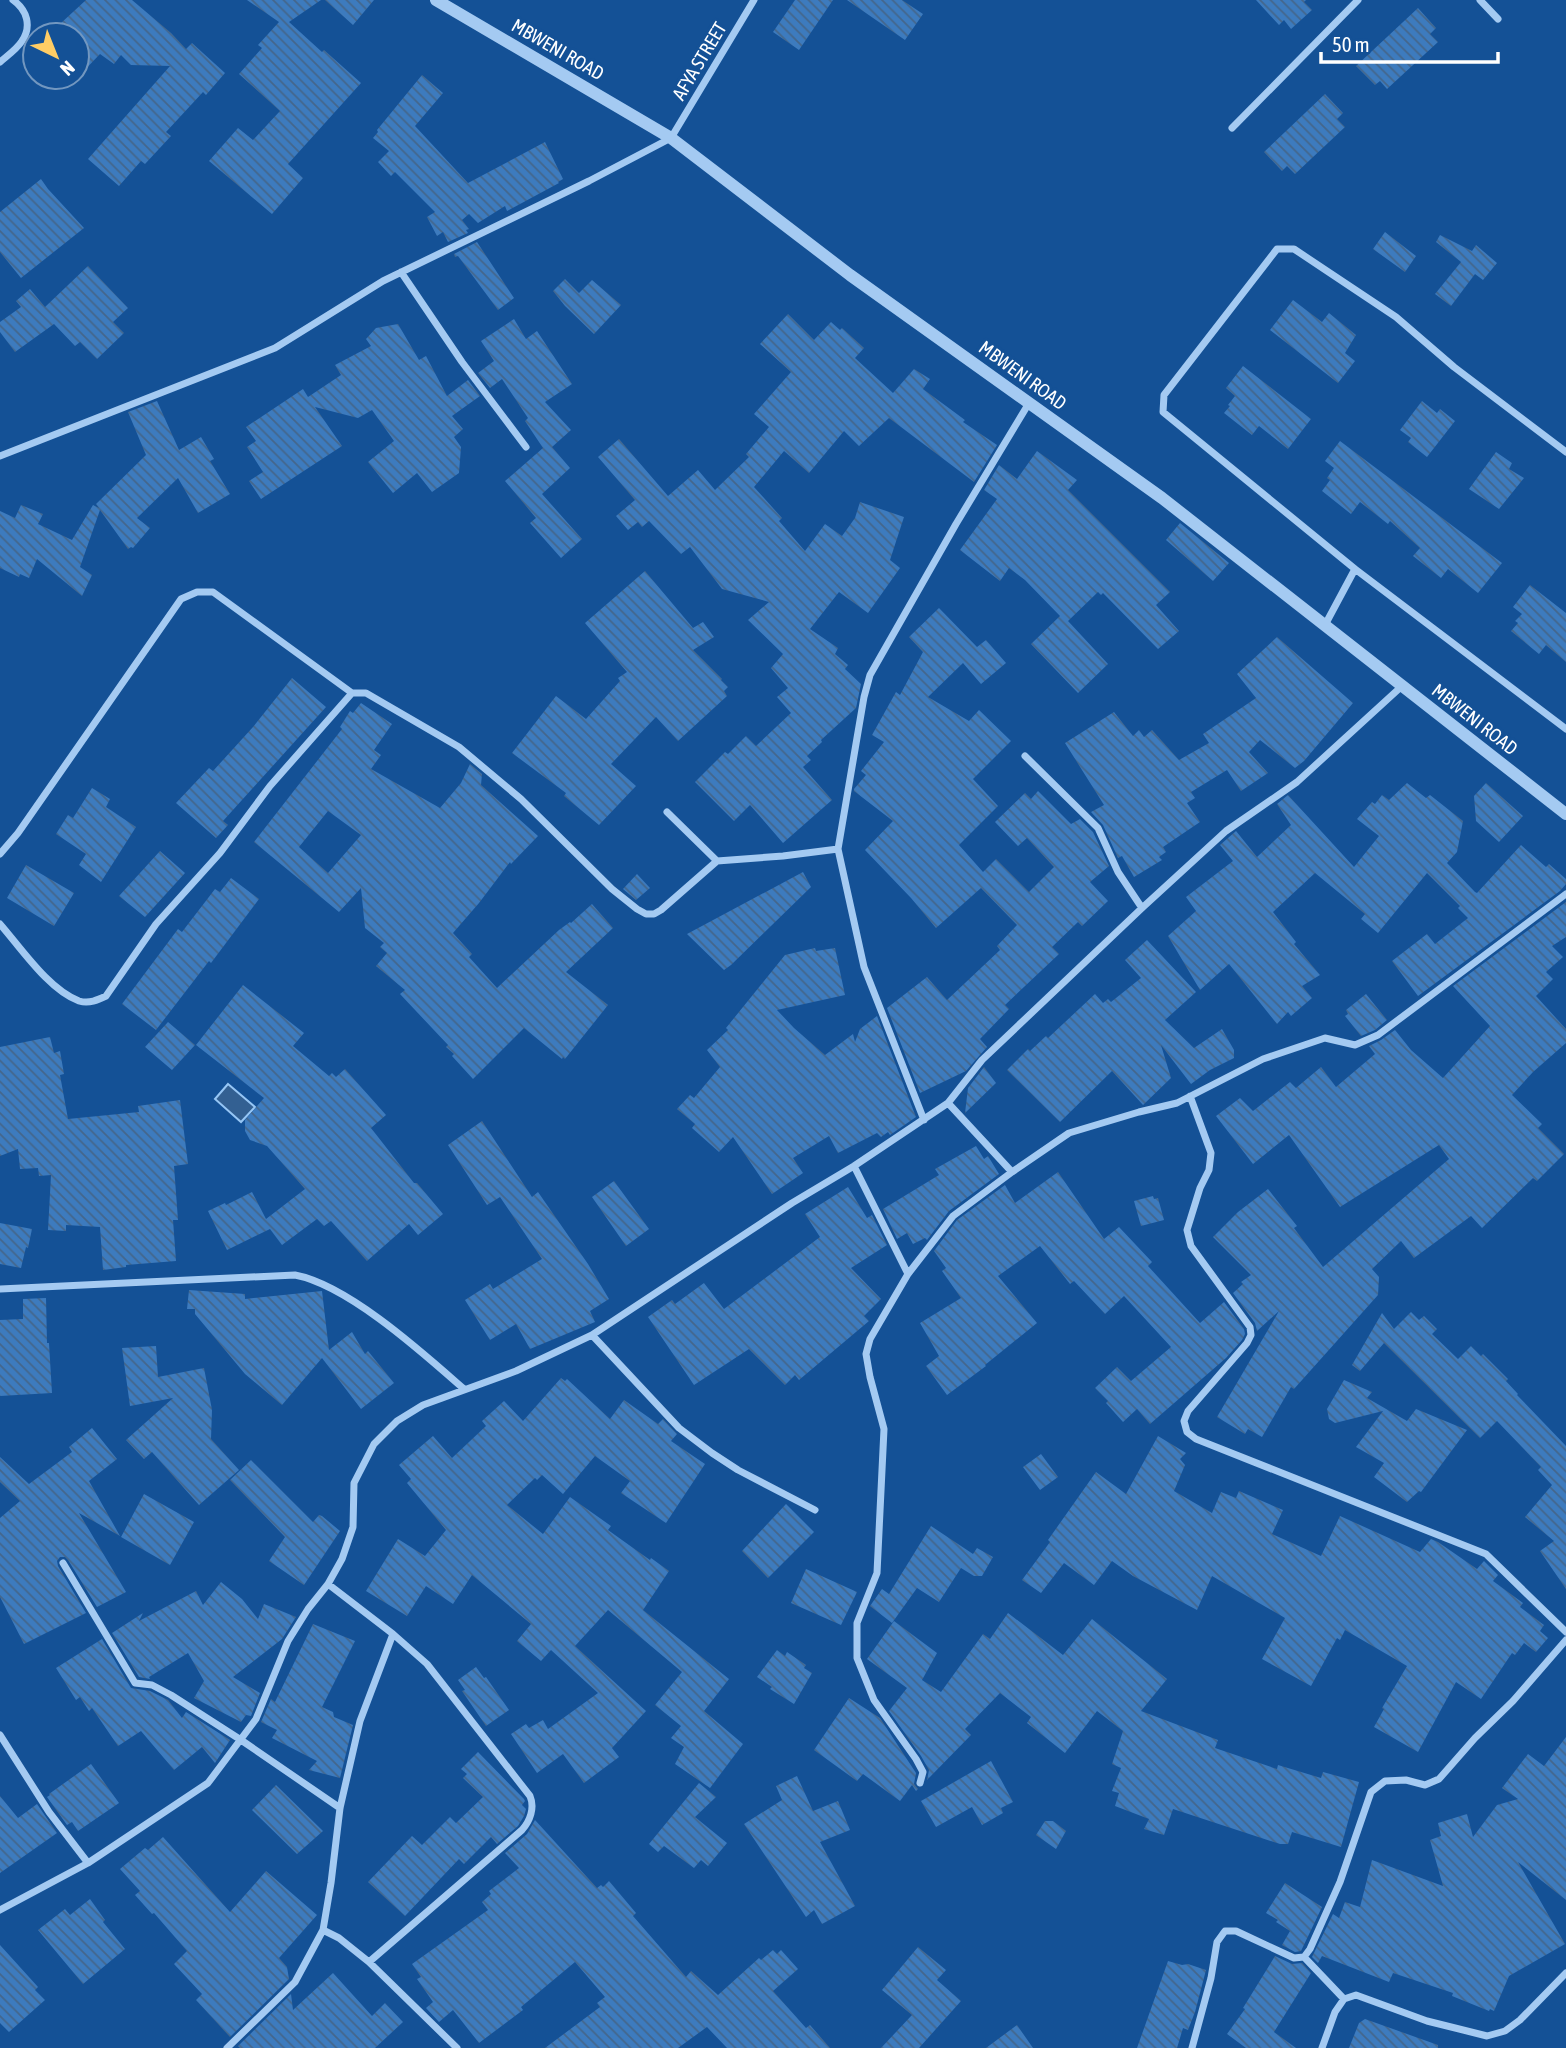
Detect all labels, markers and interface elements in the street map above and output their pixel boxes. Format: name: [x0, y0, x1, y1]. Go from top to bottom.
street label: MBWENI ROAD: [508, 14, 608, 84]
street label: AFYA STREET: [667, 18, 731, 104]
north arrow: [21, 21, 91, 91]
scale bar: [1321, 21, 1498, 65]
text: 50 m: [1332, 32, 1370, 56]
text: N: [56, 57, 79, 80]
street label: MBWENI ROAD: [975, 336, 1071, 414]
street label: MBWENI ROAD: [1428, 679, 1522, 759]

